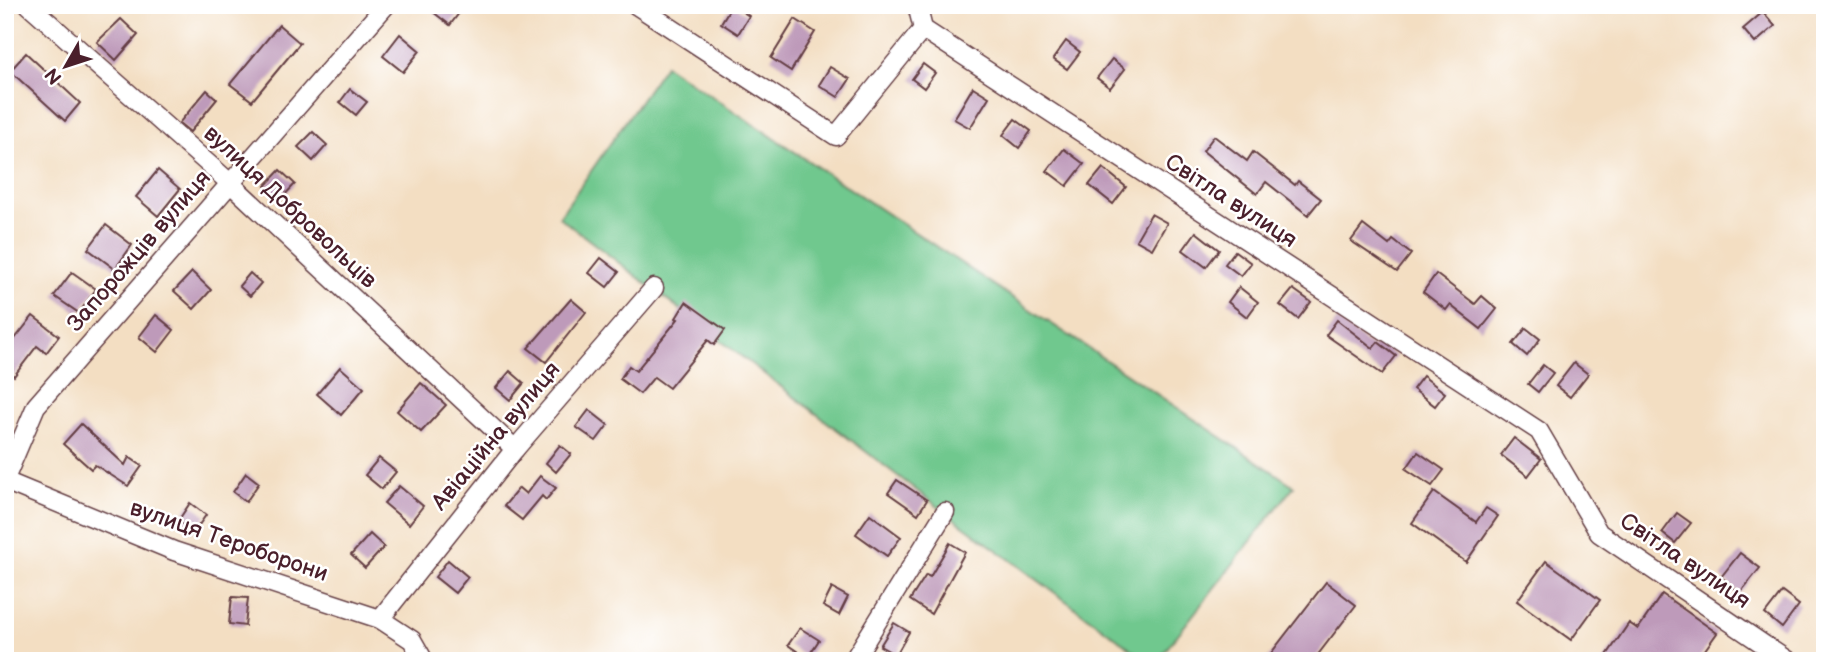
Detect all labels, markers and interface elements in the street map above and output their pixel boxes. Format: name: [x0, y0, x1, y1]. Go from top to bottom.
north arrow: [32, 32, 102, 102]
text: N: [41, 63, 67, 89]
street label: вулиця Добровольців: [198, 120, 382, 294]
street label: Світла вулиця: [1160, 148, 1302, 254]
street label: Запорожців вулиця: [61, 164, 217, 338]
street label: Авіаційна вулиця: [425, 356, 566, 517]
street label: вулиця Тероборони: [126, 494, 332, 588]
street label: Світла вулиця: [1614, 507, 1756, 615]

